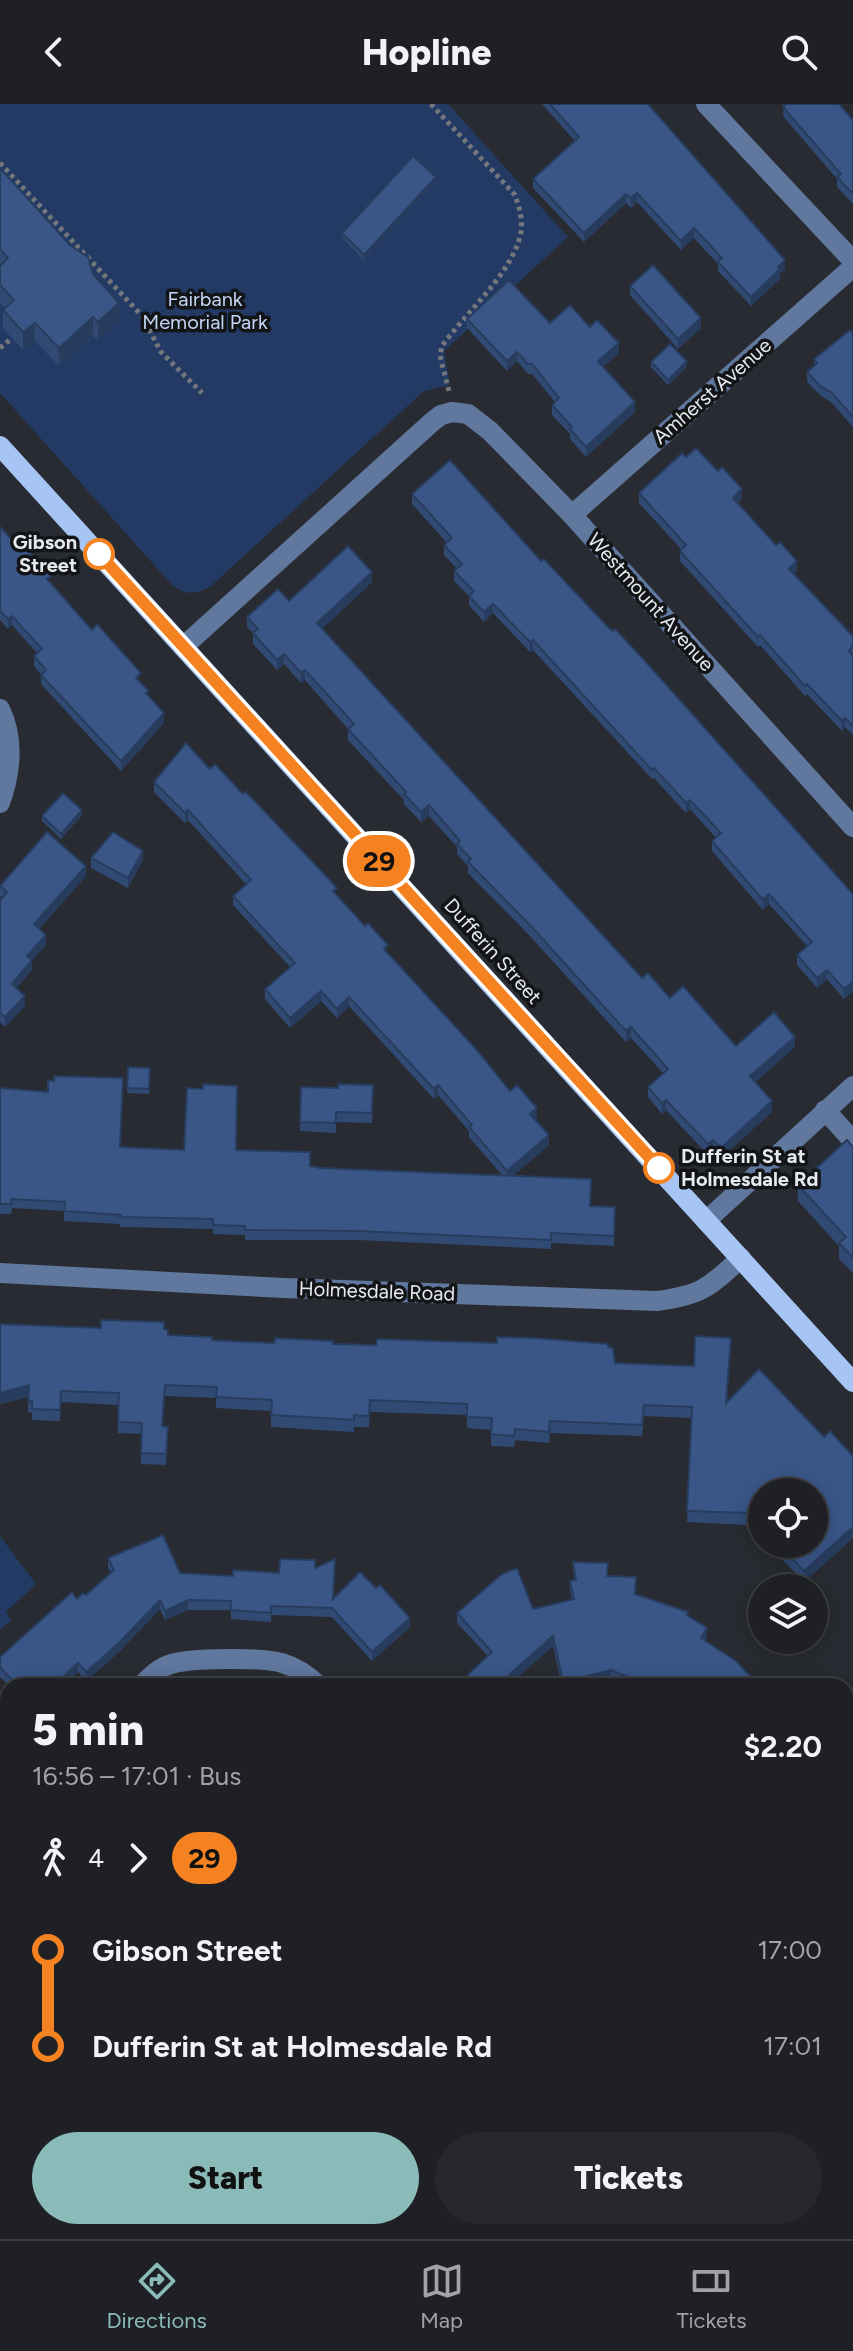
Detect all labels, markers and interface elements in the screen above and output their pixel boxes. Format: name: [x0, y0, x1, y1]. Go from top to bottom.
icon: back: [32, 30, 76, 74]
icon: search: [777, 30, 821, 74]
text: Hopline: [362, 31, 491, 74]
park label: Fairbank Memorial Park: [142, 287, 268, 334]
street label: Amherst Avenue: [648, 333, 776, 449]
street label: Westmount Avenue: [583, 528, 719, 676]
place label: Gibson Street: [13, 530, 77, 577]
marker: Gibson Street: [84, 539, 114, 569]
line badge: 29: [343, 835, 415, 887]
text: 29: [363, 844, 395, 878]
street label: Dufferin Street: [439, 893, 547, 1009]
place label: Dufferin St at Holmesdale Rd: [681, 1144, 819, 1191]
marker: Dufferin St at Holmesdale Rd: [644, 1153, 674, 1183]
street label: Holmesdale Road: [298, 1276, 456, 1306]
map controls: [748, 1478, 828, 1654]
button: locate: [748, 1478, 828, 1558]
button: layers: [748, 1574, 828, 1654]
text: 5 min: [32, 1703, 144, 1756]
text: $2.20: [744, 1728, 822, 1765]
text: 16:56 – 17:01 · Bus: [32, 1760, 241, 1792]
icon: walk: [32, 1836, 76, 1880]
icon: forward: [116, 1836, 160, 1880]
text: 29: [188, 1841, 221, 1875]
text: 4: [88, 1842, 104, 1874]
text: Gibson Street: [92, 1932, 283, 1969]
text: 17:00: [757, 1934, 822, 1966]
text: Dufferin St at Holmesdale Rd: [92, 2028, 492, 2065]
text: 17:01: [763, 2030, 822, 2062]
button: Start: [32, 2132, 419, 2224]
button: Tickets: [435, 2132, 822, 2224]
tab: Directions: [106, 2259, 207, 2334]
tab: Map: [420, 2259, 464, 2334]
tab: Tickets: [676, 2259, 747, 2334]

